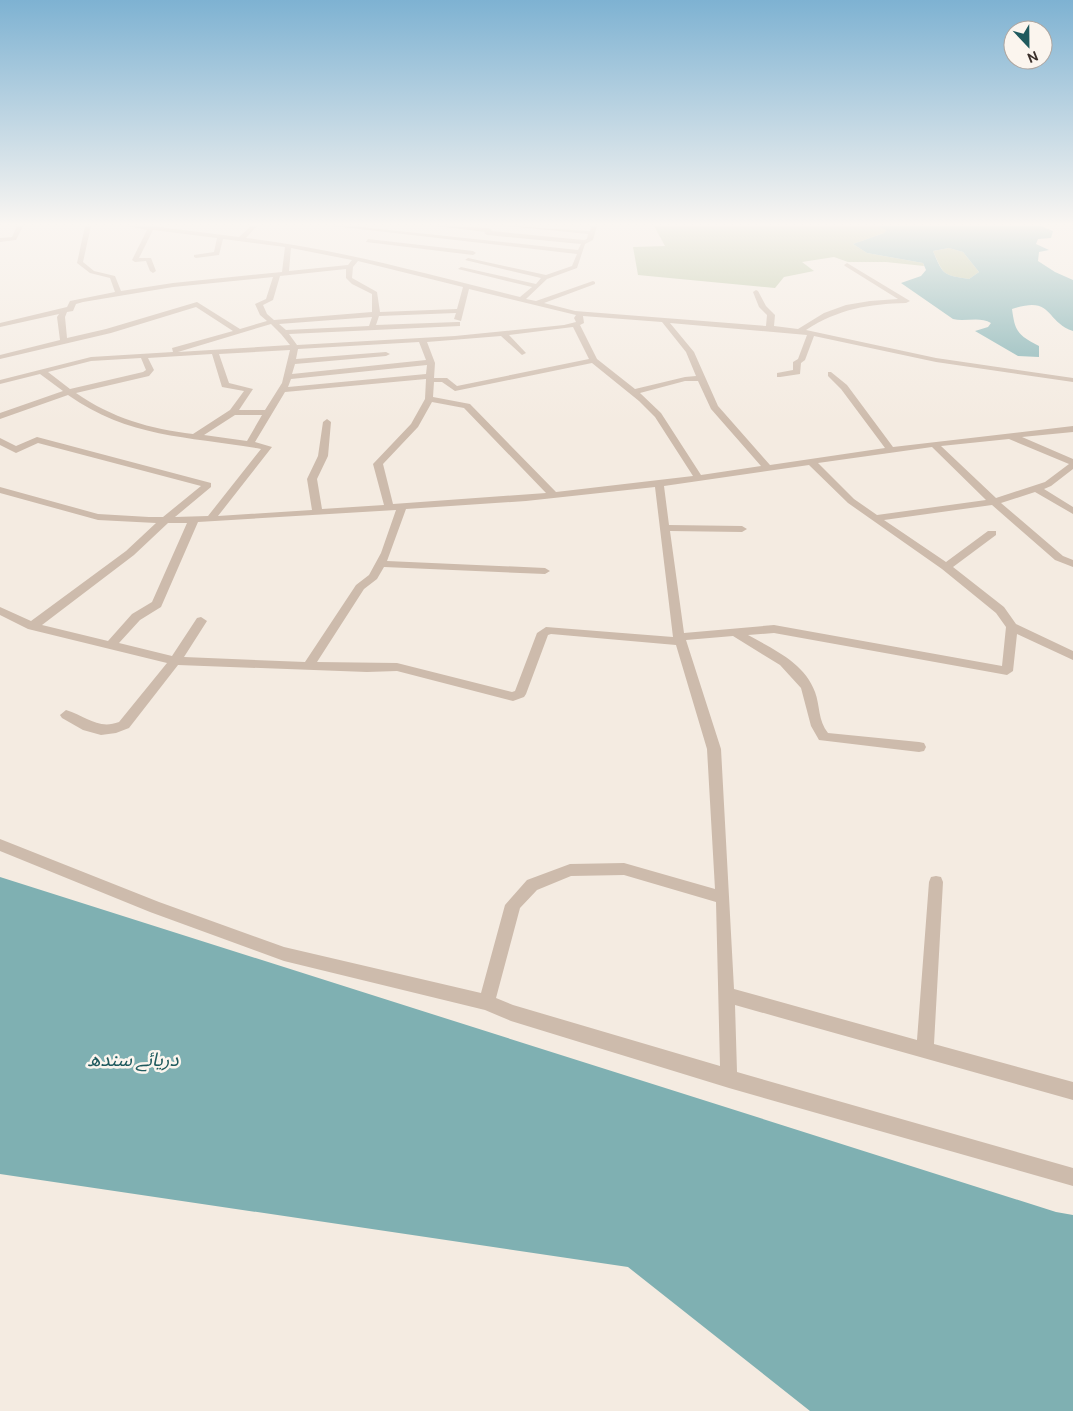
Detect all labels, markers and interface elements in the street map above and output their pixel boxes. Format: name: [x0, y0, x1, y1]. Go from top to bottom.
north arrow: [1003, 20, 1053, 70]
text: N: [1025, 48, 1041, 66]
water label: دریائے سندھ: [88, 1048, 179, 1072]

